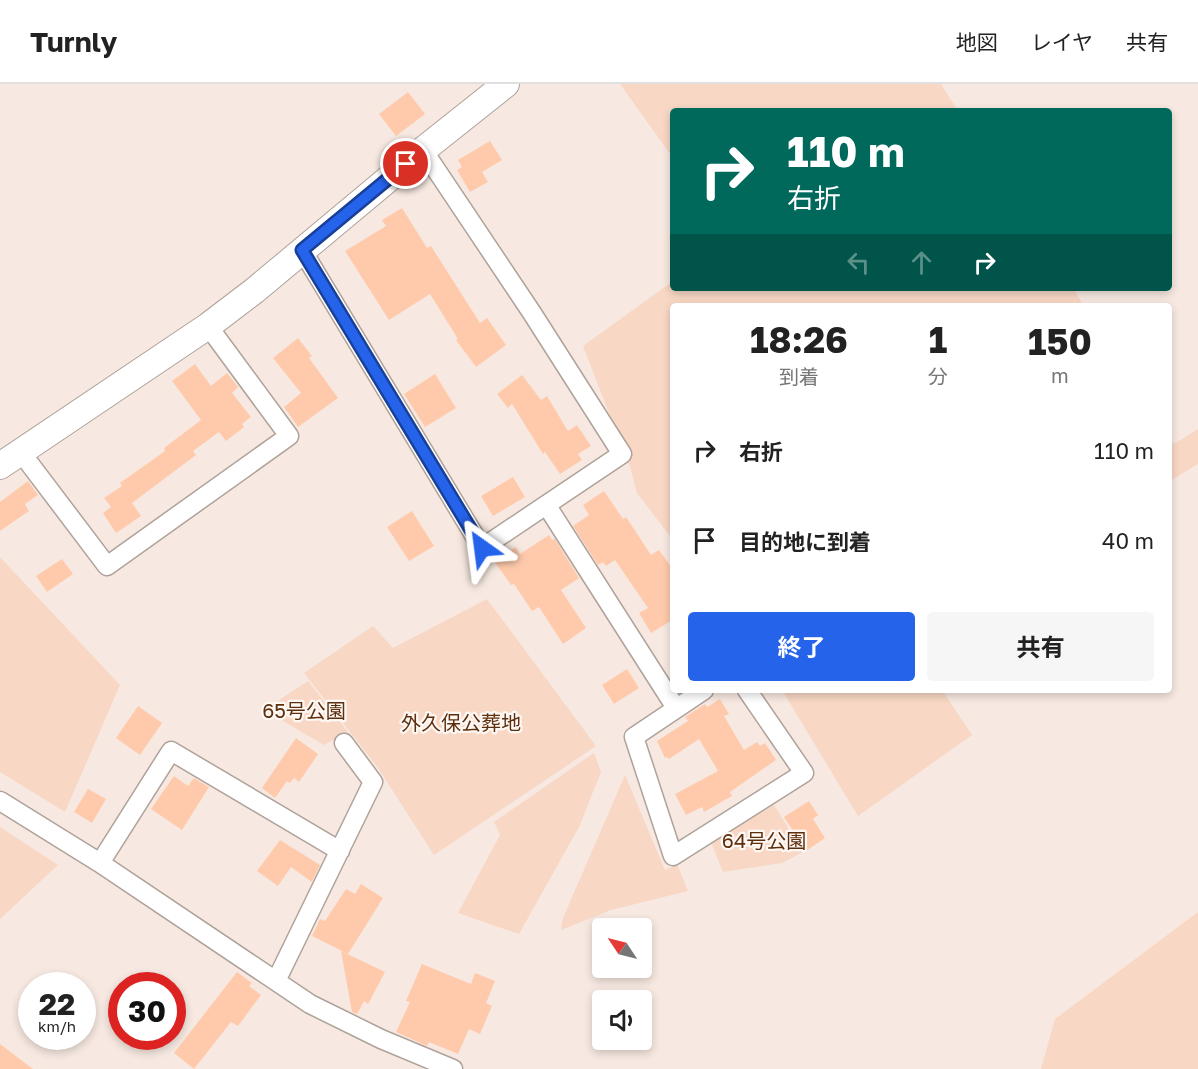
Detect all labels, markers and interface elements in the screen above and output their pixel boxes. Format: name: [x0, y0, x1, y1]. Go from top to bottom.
text: Turnly: [30, 25, 117, 58]
text: 地図: [956, 29, 998, 55]
text: レイヤ: [1031, 29, 1093, 55]
text: 共有: [1126, 29, 1168, 55]
text: 110 m: [787, 126, 905, 176]
icon: right: [688, 132, 766, 210]
pin: [380, 138, 431, 189]
icon: arrive: [389, 147, 422, 180]
text: 右折: [787, 182, 841, 214]
icon: left: [842, 246, 875, 279]
icon: ahead: [905, 246, 938, 279]
icon: right: [968, 246, 1001, 279]
text: 18:26: [750, 318, 848, 361]
text: 1: [929, 318, 947, 361]
text: 150: [1028, 320, 1092, 363]
text: m: [1051, 363, 1069, 387]
text: 到着: [779, 364, 819, 388]
text: 分: [928, 364, 948, 388]
icon: right: [688, 434, 721, 467]
text: 110 m: [1094, 437, 1154, 464]
text: 右折: [739, 438, 783, 465]
position arrow: [450, 516, 514, 580]
icon: arrive: [688, 524, 721, 557]
text: 40 m: [1102, 527, 1154, 554]
text: 目的地に到着: [739, 528, 871, 555]
button: 終了: [688, 612, 915, 681]
button: 共有: [927, 612, 1154, 681]
park label: 65号公園: [262, 698, 346, 722]
park label: 外久保公葬地: [401, 710, 521, 734]
park label: 64号公園: [722, 828, 806, 852]
north arrow: [592, 918, 652, 978]
map controls: [592, 918, 652, 1050]
speed limit sign: 30: [108, 972, 186, 1050]
text: 22: [39, 986, 75, 1022]
button: sound: [592, 990, 652, 1050]
text: km/h: [38, 1017, 76, 1035]

